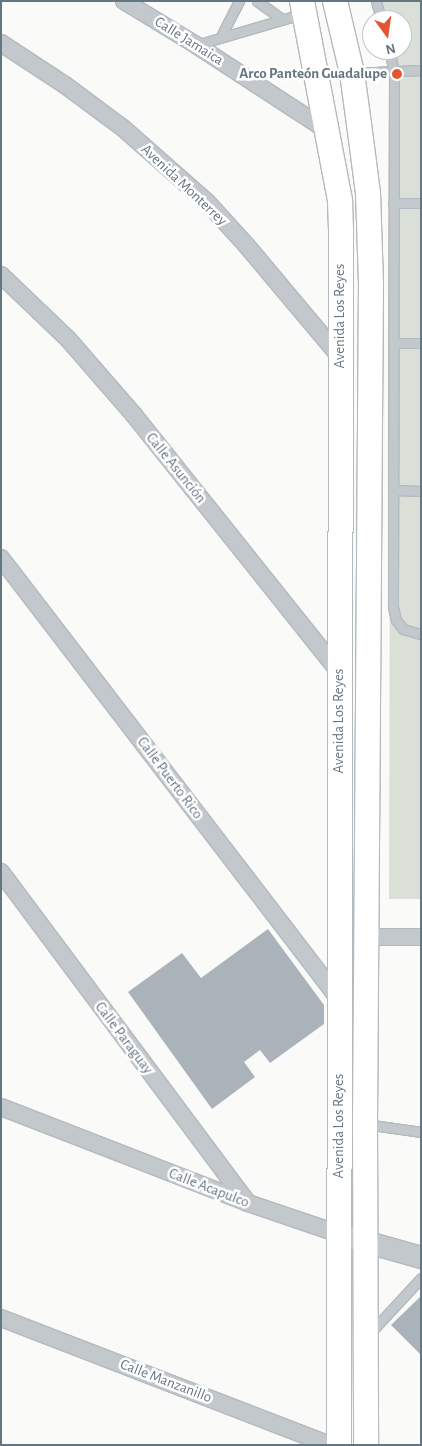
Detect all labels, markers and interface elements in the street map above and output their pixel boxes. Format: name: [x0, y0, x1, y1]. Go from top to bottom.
north arrow: [362, 10, 412, 60]
street label: Calle Jamaica: [151, 13, 227, 69]
text: N: [384, 41, 397, 57]
place label: Arco Panteón Guadalupe: [239, 65, 387, 83]
marker: Arco Panteón Guadalupe: [391, 68, 403, 80]
street label: Avenida Monterrey: [137, 141, 231, 229]
street label: Avenida Los Reyes: [331, 264, 349, 368]
street label: Calle Asunción: [142, 429, 210, 507]
street label: Avenida Los Reyes: [330, 669, 348, 773]
street label: Calle Puerto Rico: [133, 733, 207, 823]
street label: Calle Paraguay: [91, 998, 157, 1078]
street label: Avenida Los Reyes: [330, 1074, 348, 1178]
street label: Calle Acapulco: [166, 1164, 252, 1212]
street label: Calle Manzanillo: [118, 1355, 214, 1407]

